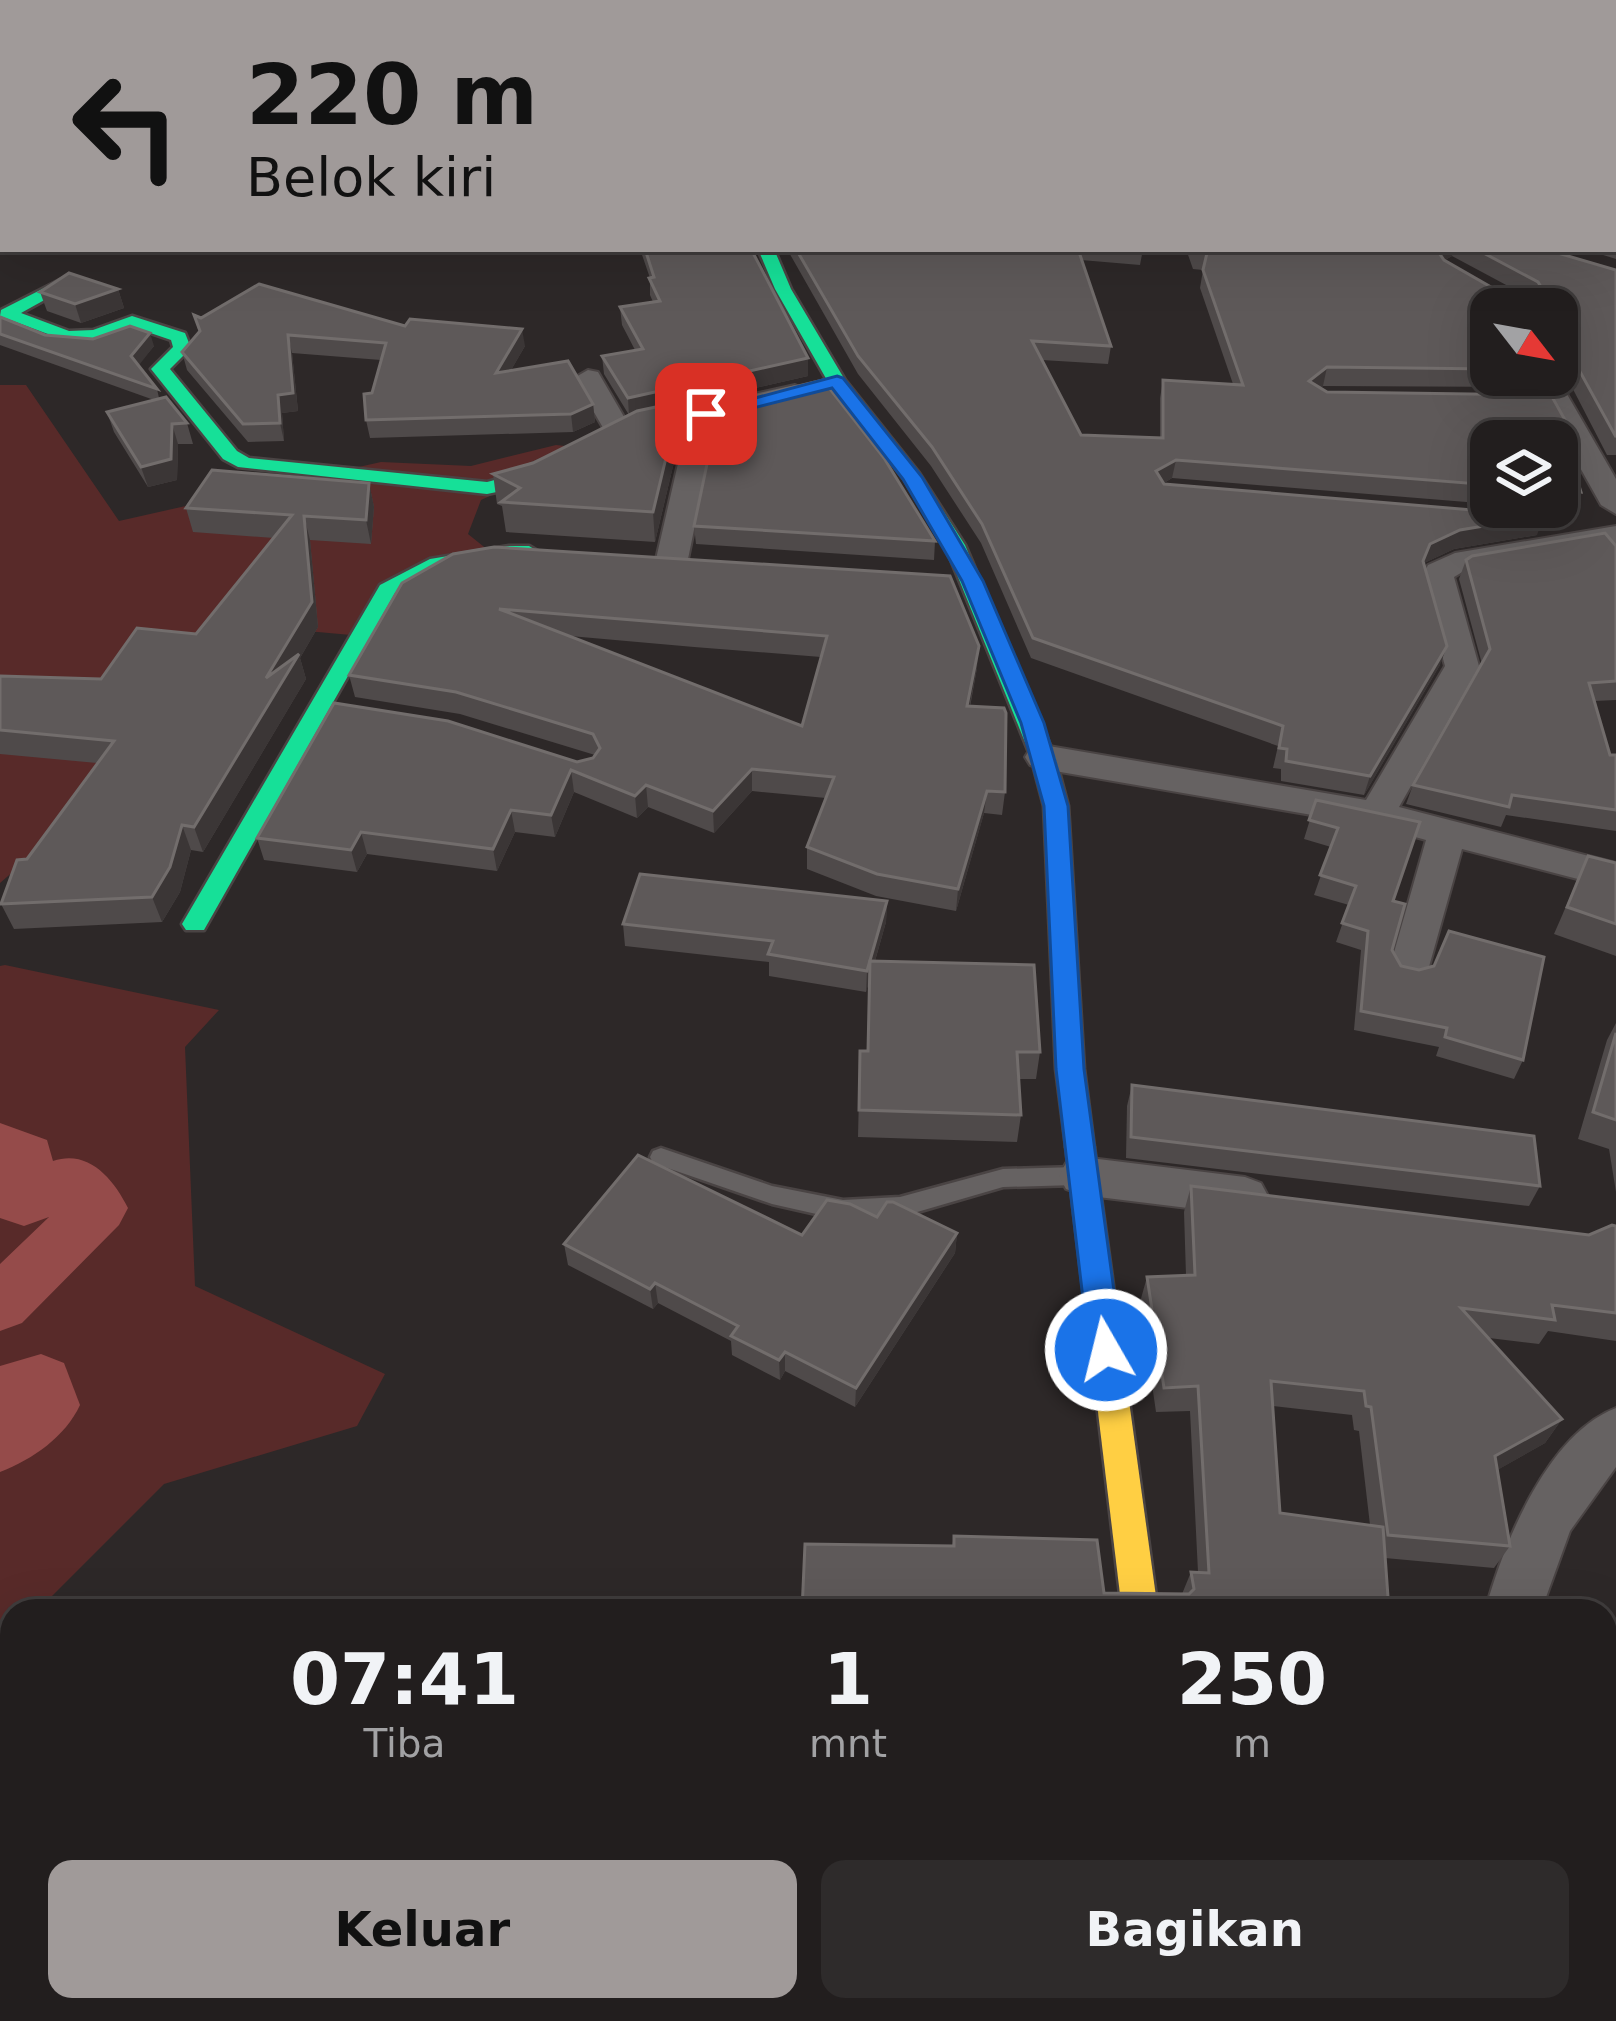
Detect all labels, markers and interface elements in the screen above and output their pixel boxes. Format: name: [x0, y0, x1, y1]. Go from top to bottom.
text: 220 m: [246, 46, 538, 144]
icon: left: [48, 48, 204, 204]
text: Belok kiri: [246, 146, 496, 209]
north arrow: [1470, 288, 1578, 396]
map controls: [1470, 288, 1578, 528]
pin: [655, 363, 757, 465]
icon: arrive: [673, 381, 739, 447]
button: layers: [1470, 420, 1578, 528]
position arrow: [1043, 1287, 1169, 1413]
text: 07:41: [290, 1637, 519, 1721]
text: 1: [823, 1637, 873, 1721]
text: 250: [1177, 1637, 1327, 1721]
text: Tiba: [363, 1721, 446, 1766]
text: mnt: [809, 1721, 887, 1766]
text: m: [1233, 1721, 1271, 1766]
button: Keluar: [48, 1860, 797, 1998]
button: Bagikan: [821, 1860, 1569, 1998]

